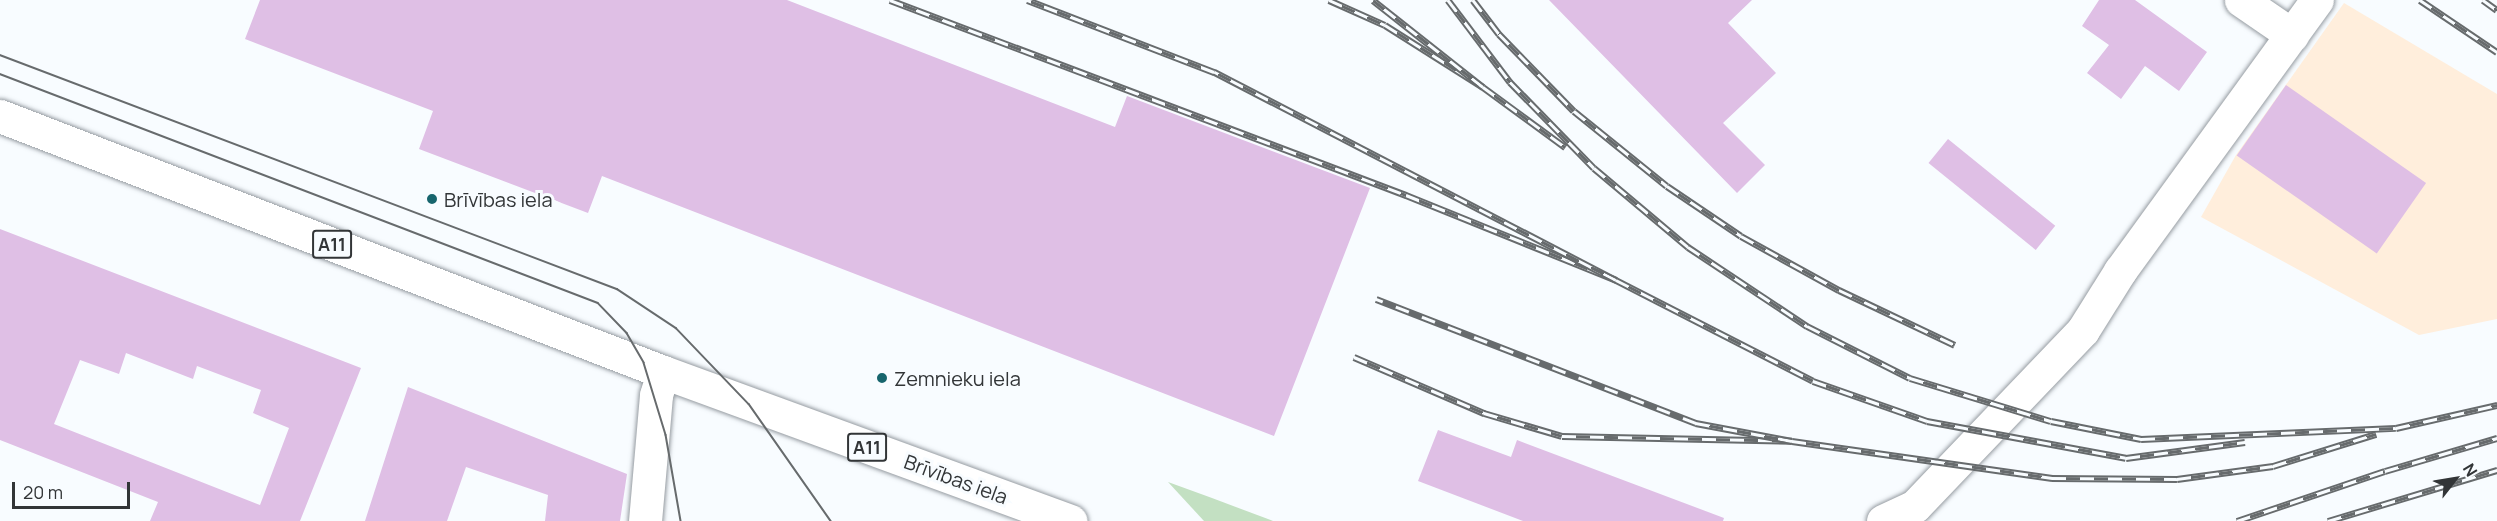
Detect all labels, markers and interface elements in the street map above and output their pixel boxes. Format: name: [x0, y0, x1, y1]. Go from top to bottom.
place label: Brīvības iela: [444, 187, 553, 211]
marker: Brīvības iela: [425, 192, 439, 206]
road number: A11: [311, 229, 353, 259]
place label: Zemnieku iela: [894, 366, 1021, 390]
marker: Zemnieku iela: [875, 371, 889, 385]
road number: A11: [846, 432, 888, 462]
street label: Brīvības iela: [901, 449, 1011, 509]
north arrow: [2425, 449, 2485, 509]
text: N: [2458, 459, 2483, 480]
scale bar: [15, 470, 134, 508]
text: 20 m: [23, 480, 63, 504]

